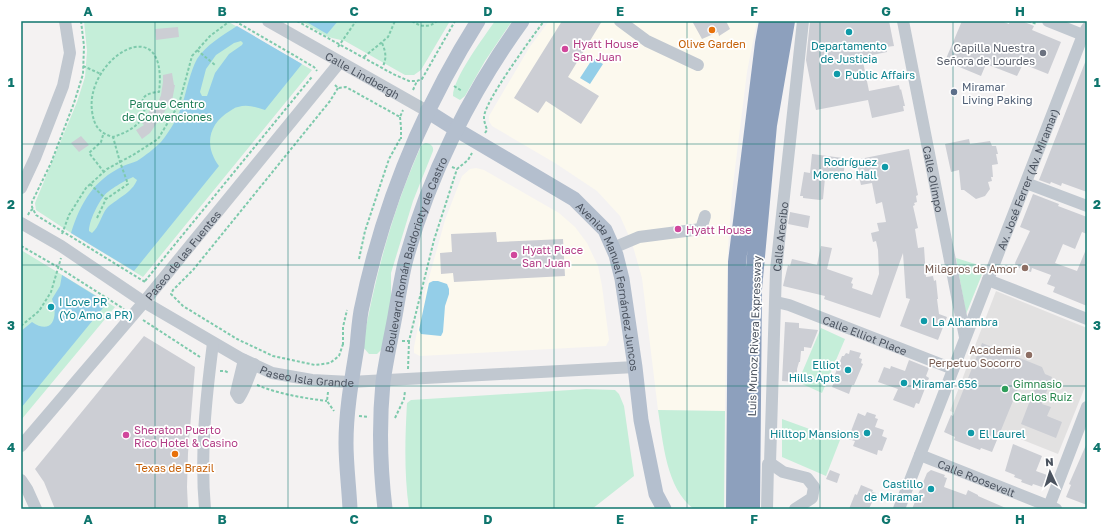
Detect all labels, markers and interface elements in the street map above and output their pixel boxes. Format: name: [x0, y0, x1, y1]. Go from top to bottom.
text: A: [83, 3, 93, 19]
text: B: [217, 3, 227, 19]
text: C: [349, 3, 359, 19]
text: D: [483, 3, 493, 19]
text: E: [616, 3, 624, 19]
text: F: [750, 3, 758, 19]
text: G: [881, 3, 891, 19]
text: H: [1015, 3, 1025, 19]
marker: Olive Garden: [707, 25, 717, 35]
marker: Departamento de Justicia: [844, 27, 854, 37]
place label: Hyatt House San Juan: [573, 37, 639, 63]
place label: Olive Garden: [678, 37, 746, 50]
place label: Departamento de Justicia: [811, 39, 887, 65]
place label: Capilla Nuestra Señora de Lourdes: [937, 41, 1035, 67]
marker: Hyatt House San Juan: [560, 44, 570, 54]
street label: Calle Lindbergh: [323, 48, 402, 101]
marker: Capilla Nuestra Señora de Lourdes: [1038, 48, 1048, 58]
place label: Public Affairs: [845, 68, 915, 81]
marker: Public Affairs: [832, 69, 842, 79]
text: 1: [8, 74, 15, 90]
text: 1: [1094, 74, 1101, 90]
place label: Miramar Living Paking: [962, 80, 1033, 106]
marker: Miramar Living Paking: [949, 87, 959, 97]
park label: Parque Centro de Convenciones: [122, 97, 212, 123]
street label: Av. José Ferrer (Av. Miramar): [994, 106, 1060, 251]
street label: Calle Olimpo: [921, 145, 947, 214]
street label: Boulevard Román Baldorioty de Castro: [382, 154, 449, 354]
place label: Rodríguez Moreno Hall: [813, 155, 877, 181]
marker: Rodríguez Moreno Hall: [880, 162, 890, 172]
text: 2: [7, 196, 15, 212]
text: 2: [1093, 196, 1101, 212]
street label: Avenida Manuel Fernández Juncos: [574, 199, 642, 372]
street label: Calle Arecibo: [769, 201, 790, 272]
street label: Paseo de las Fuentes: [142, 207, 223, 303]
place label: Hyatt House: [686, 223, 752, 236]
marker: Hyatt House: [673, 224, 683, 234]
place label: Hyatt Place San Juan: [522, 243, 583, 269]
marker: Hyatt Place San Juan: [509, 250, 519, 260]
street label: Luis Munoz Rivera Expressway: [745, 256, 763, 416]
place label: Milagros de Amor: [925, 262, 1018, 275]
marker: Milagros de Amor: [1020, 263, 1030, 273]
place label: I Love PR (Yo Amo a PR): [59, 295, 133, 321]
marker: I Love PR (Yo Amo a PR): [46, 302, 56, 312]
street label: Calle Elliot Place: [821, 312, 909, 357]
place label: La Alhambra: [932, 315, 998, 328]
marker: La Alhambra: [919, 316, 929, 326]
text: 3: [7, 317, 15, 333]
text: 3: [1093, 317, 1101, 333]
place label: Academia Perpetuo Socorro: [928, 343, 1021, 369]
marker: Academia Perpetuo Socorro: [1024, 350, 1034, 360]
place label: Elliot Hills Apts: [789, 358, 840, 384]
street label: Paseo Isla Grande: [258, 362, 354, 389]
marker: Elliot Hills Apts: [843, 365, 853, 375]
place label: Miramar 656: [912, 377, 978, 390]
place label: Gimnasio Carlos Ruiz: [1013, 377, 1072, 403]
marker: Miramar 656: [899, 378, 909, 388]
marker: Gimnasio Carlos Ruiz: [1000, 384, 1010, 394]
place label: Sheraton Puerto Rico Hotel & Casino: [134, 423, 238, 449]
place label: Hilltop Mansions: [770, 427, 859, 440]
place label: El Laurel: [979, 427, 1026, 440]
marker: Hilltop Mansions: [862, 428, 872, 438]
marker: El Laurel: [966, 428, 976, 438]
marker: Sheraton Puerto Rico Hotel & Casino: [121, 430, 131, 440]
text: 4: [7, 439, 15, 455]
text: 4: [1093, 439, 1101, 455]
marker: Texas de Brazil: [170, 449, 180, 459]
north arrow: [1030, 452, 1070, 492]
text: N: [1045, 455, 1054, 468]
street label: Calle Roosevelt: [936, 456, 1017, 499]
place label: Texas de Brazil: [136, 461, 215, 474]
place label: Castillo de Miramar: [864, 477, 924, 503]
marker: Castillo de Miramar: [926, 484, 936, 494]
text: A: [83, 511, 93, 527]
text: B: [217, 511, 227, 527]
text: C: [349, 511, 359, 527]
text: D: [483, 511, 493, 527]
text: E: [616, 511, 624, 527]
text: F: [750, 511, 758, 527]
text: G: [881, 511, 891, 527]
text: H: [1015, 511, 1025, 527]

